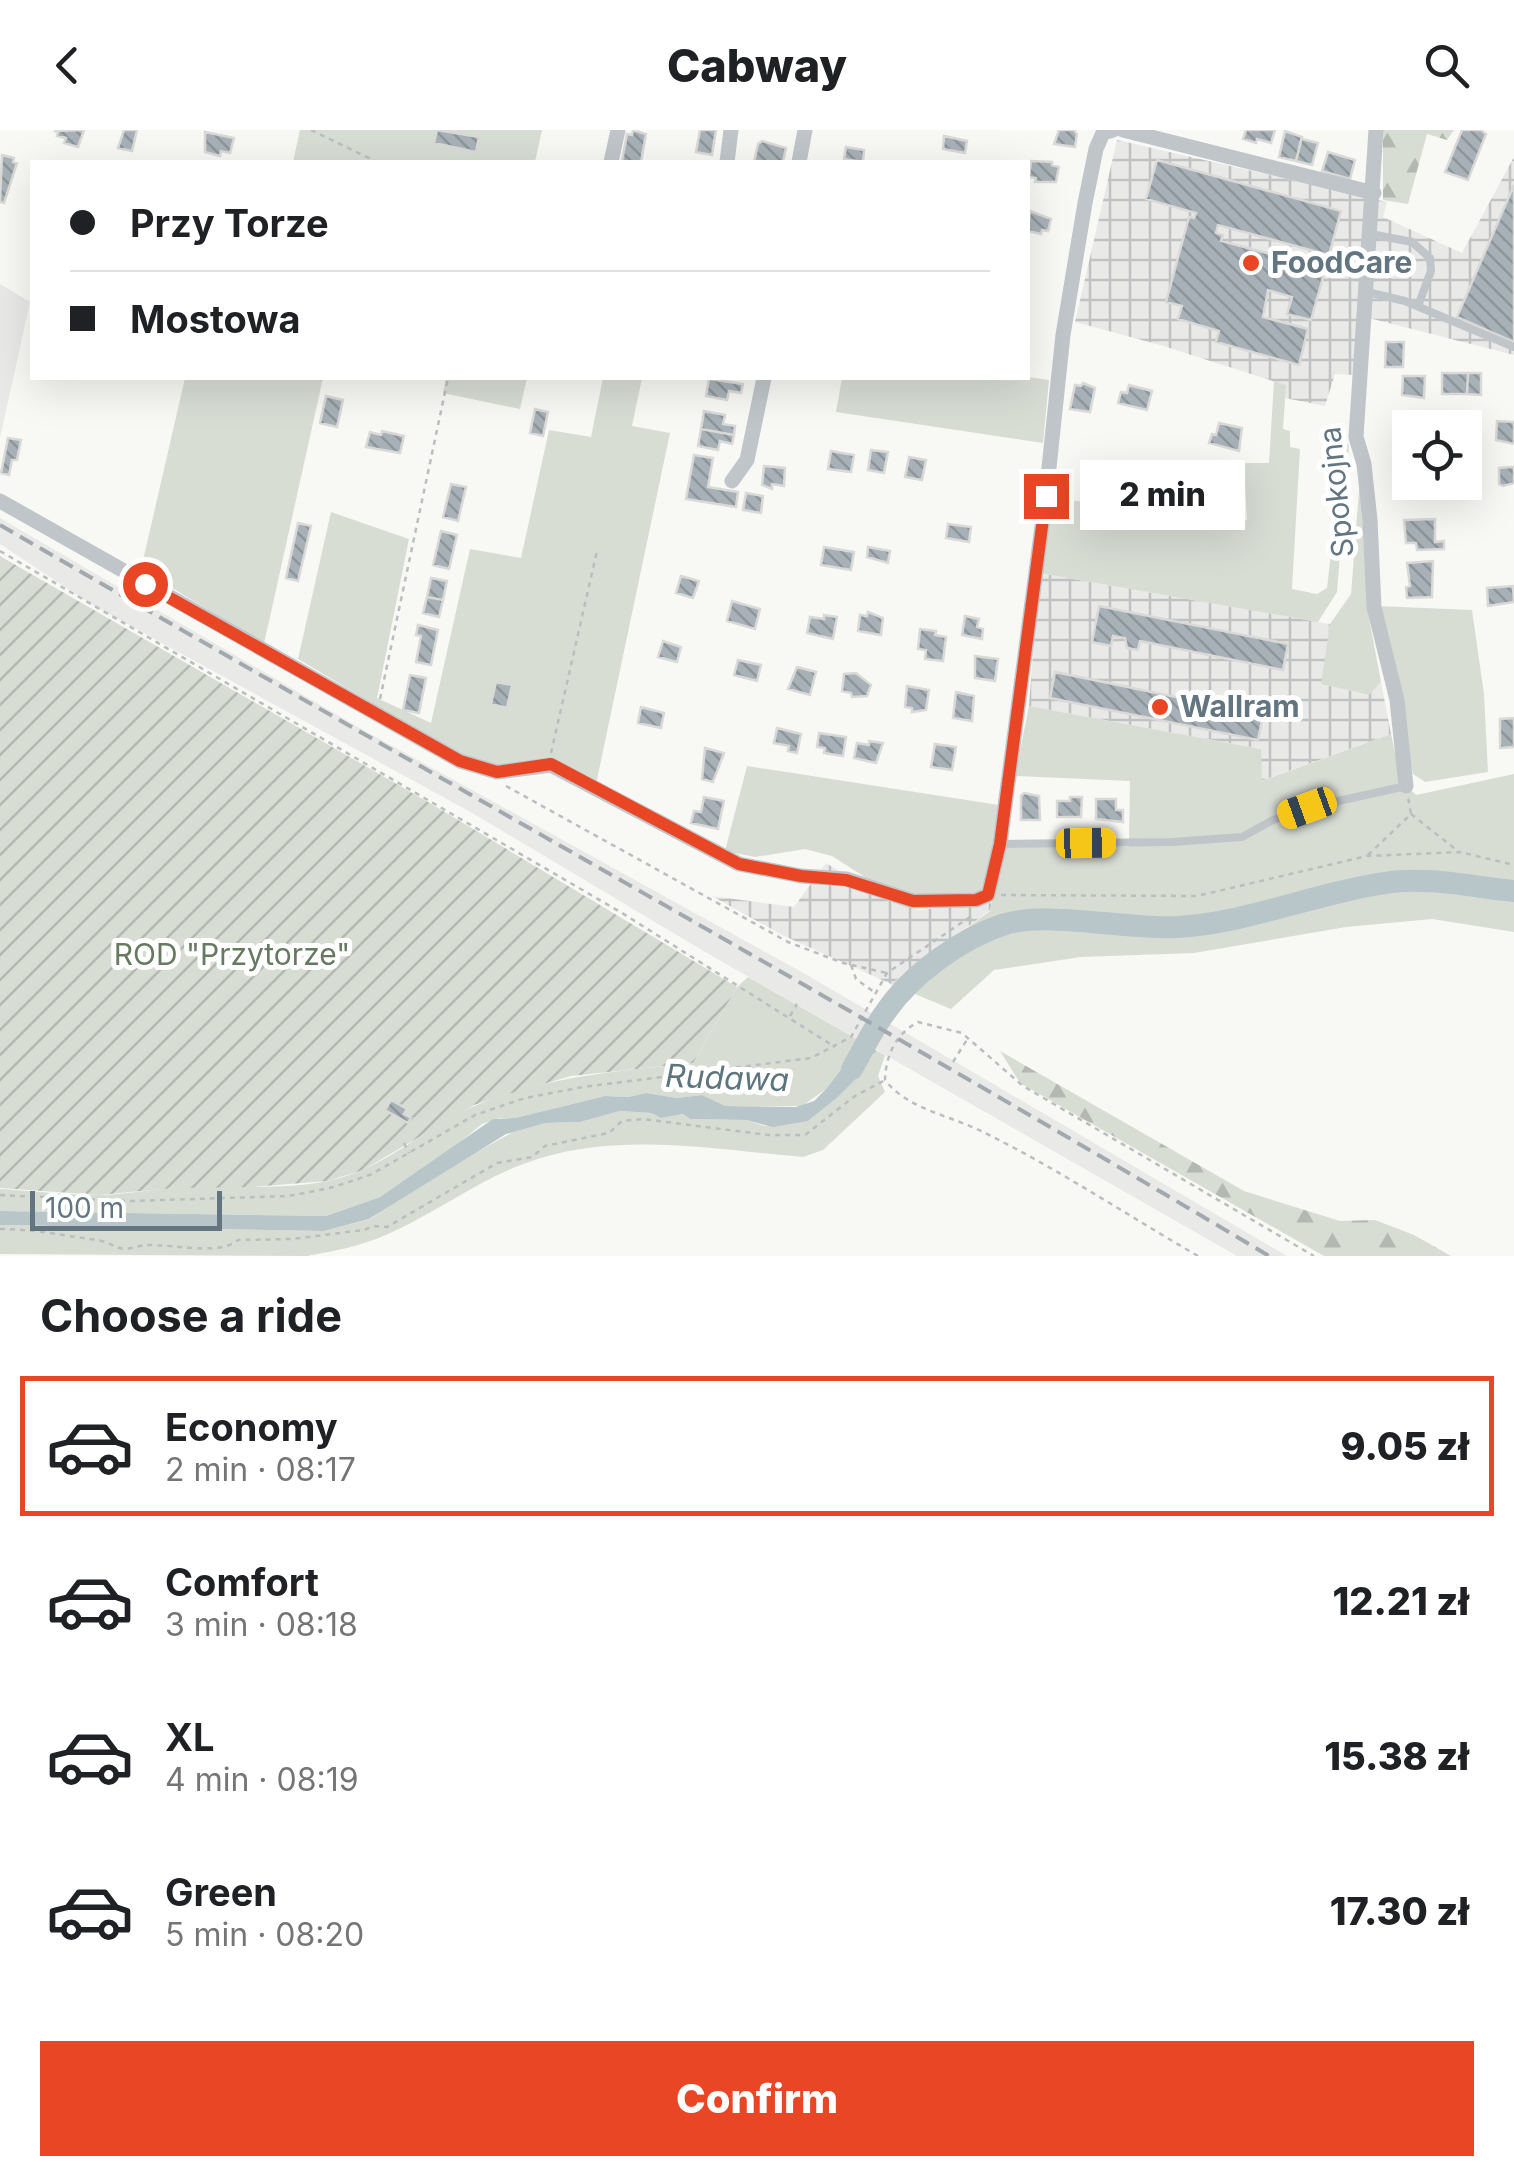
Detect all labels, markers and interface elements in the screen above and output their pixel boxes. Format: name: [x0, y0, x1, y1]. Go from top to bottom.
icon: back: [40, 38, 95, 93]
text: Cabway: [667, 38, 847, 93]
icon: search: [1419, 38, 1474, 93]
text: Przy Torze: [130, 200, 329, 246]
place label: FoodCare: [1271, 244, 1412, 280]
marker: FoodCare: [1240, 252, 1262, 274]
text: Mostowa: [130, 296, 301, 342]
map controls: [1392, 410, 1482, 500]
button: locate: [1392, 410, 1482, 500]
street label: Spokojna: [1311, 425, 1361, 559]
callout: 2 min: [1081, 461, 1246, 531]
route end: [1024, 474, 1069, 519]
text: 2 min: [1119, 475, 1206, 514]
route start: [123, 562, 168, 607]
place label: Wallram: [1180, 688, 1300, 724]
marker: Wallram: [1149, 696, 1171, 718]
car: [1274, 784, 1340, 832]
car: [1056, 827, 1116, 859]
park label: ROD "Przytorze": [114, 936, 350, 972]
water label: Rudawa: [664, 1056, 790, 1099]
scale bar: [30, 1186, 222, 1230]
text: 100 m: [45, 1191, 124, 1225]
text: Choose a ride: [40, 1288, 342, 1343]
icon: car: [45, 1401, 135, 1491]
text: Economy: [165, 1404, 338, 1450]
text: 9.05 zł: [1341, 1423, 1469, 1469]
text: 2 min · 08:17: [165, 1450, 356, 1489]
icon: car: [45, 1556, 135, 1646]
text: Comfort: [165, 1559, 319, 1605]
text: 12.21 zł: [1332, 1578, 1469, 1624]
text: 3 min · 08:18: [165, 1605, 358, 1644]
icon: car: [45, 1711, 135, 1801]
text: XL: [165, 1714, 215, 1760]
text: 15.38 zł: [1324, 1733, 1469, 1779]
text: 4 min · 08:19: [165, 1760, 359, 1799]
icon: car: [45, 1866, 135, 1956]
text: Green: [165, 1869, 277, 1915]
text: 17.30 zł: [1330, 1888, 1469, 1934]
text: 5 min · 08:20: [165, 1915, 364, 1954]
button: Confirm: [40, 2041, 1474, 2156]

